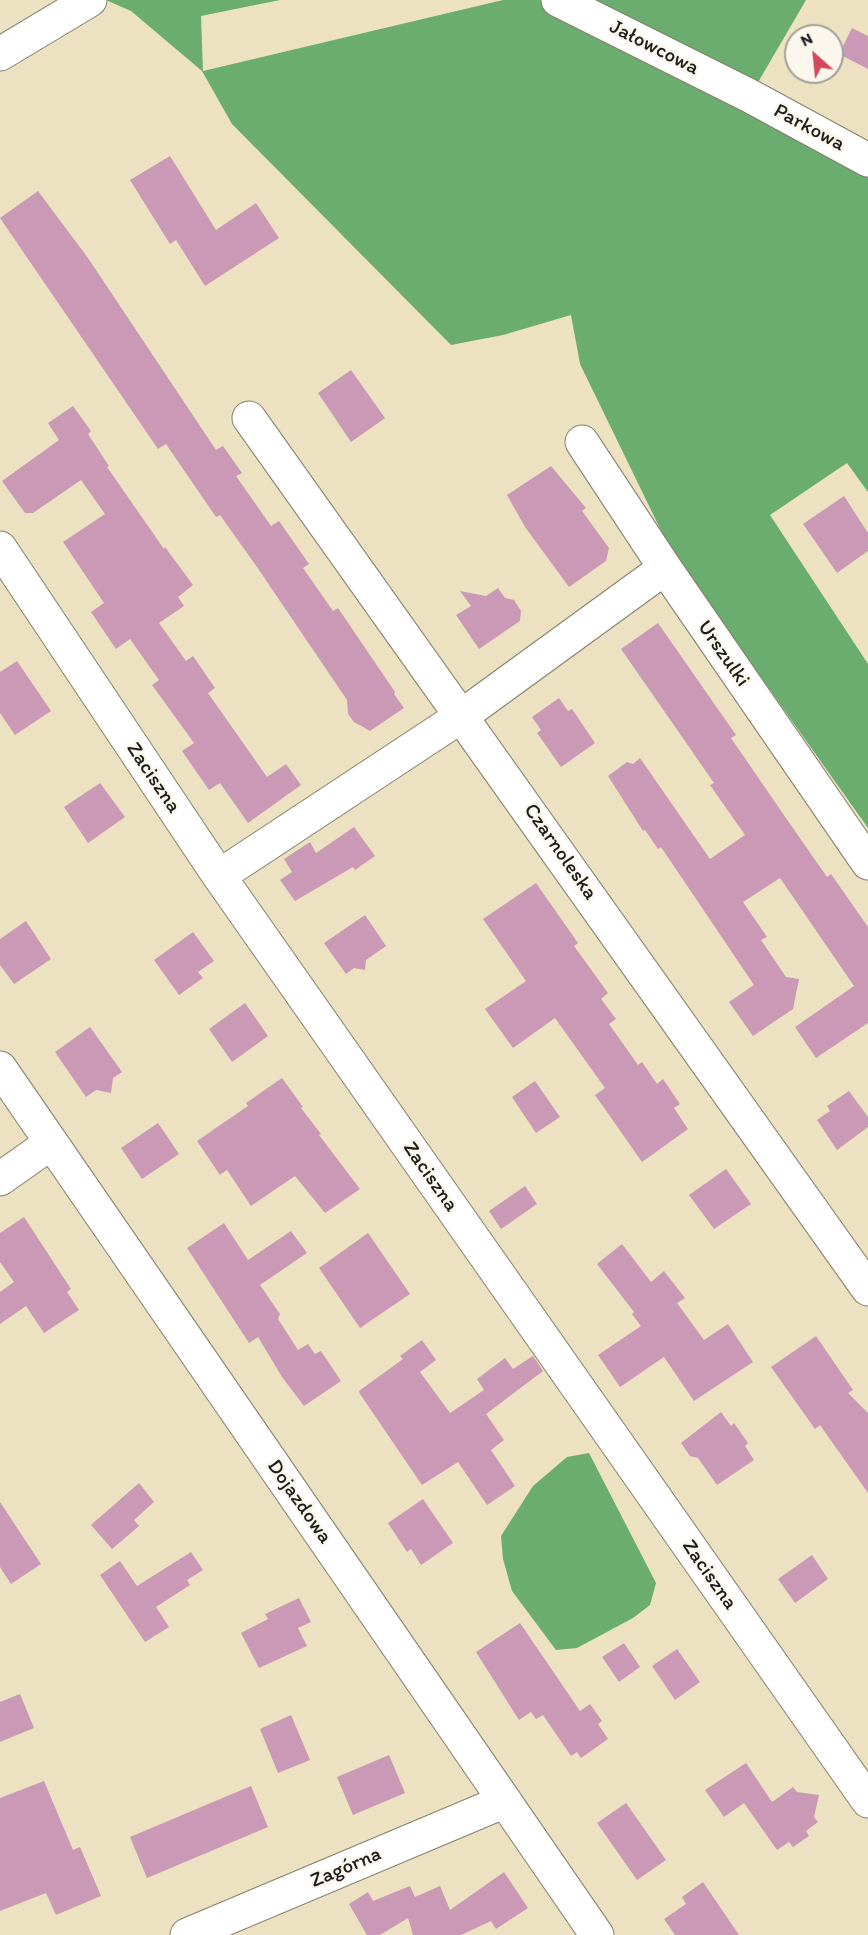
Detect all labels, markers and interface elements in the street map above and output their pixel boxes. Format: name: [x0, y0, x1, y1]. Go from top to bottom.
street label: Jałowcowa: [605, 15, 703, 81]
north arrow: [784, 24, 844, 84]
text: N: [797, 28, 816, 50]
street label: Parkowa: [769, 99, 849, 157]
street label: Urszulki: [691, 616, 755, 692]
street label: Zaciszna: [120, 738, 186, 818]
street label: Czarnoleska: [518, 799, 602, 905]
street label: Zaciszna: [397, 1137, 463, 1217]
street label: Dojazdowa: [261, 1455, 337, 1549]
street label: Zaciszna: [676, 1535, 742, 1615]
street label: Zagórna: [307, 1842, 385, 1894]

